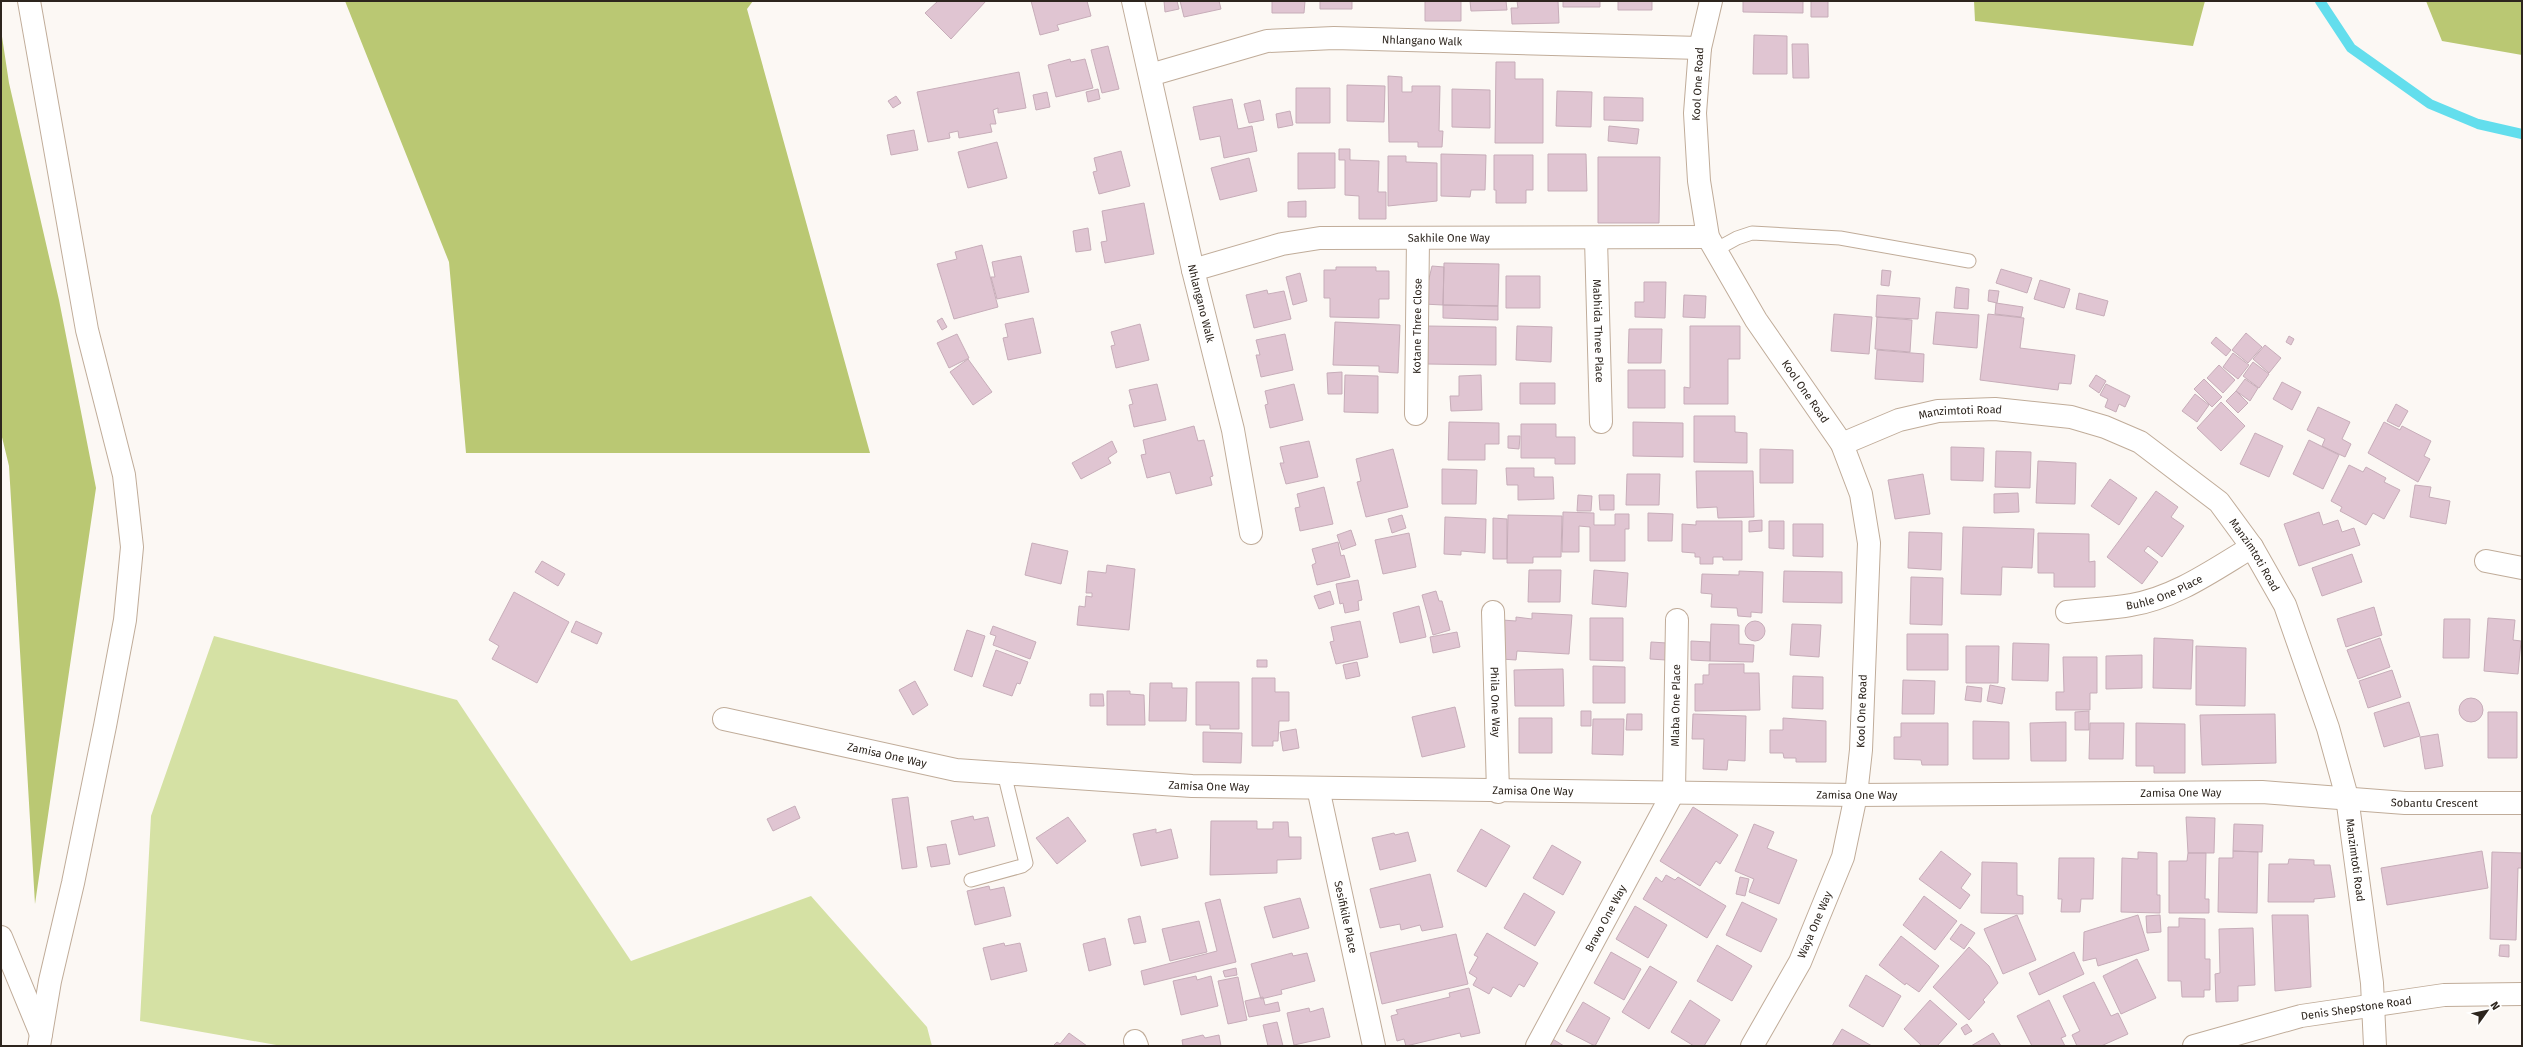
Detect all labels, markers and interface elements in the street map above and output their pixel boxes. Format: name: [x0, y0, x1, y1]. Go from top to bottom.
street label: Nhlangano Walk: [1382, 33, 1463, 48]
street label: Kool One Road: [1690, 47, 1706, 121]
street label: Sakhile One Way: [1408, 231, 1491, 244]
street label: Nhlangano Walk: [1185, 263, 1217, 344]
street label: Kotane Three Close: [1410, 278, 1424, 374]
street label: Mabhida Three Place: [1591, 279, 1606, 383]
street label: Kool One Road: [1779, 357, 1832, 425]
street label: Manzimtoti Road: [1917, 402, 2003, 422]
street label: Manzimtoti Road: [2227, 516, 2282, 594]
street label: Buhle One Place: [2125, 572, 2205, 612]
street label: Mlaba One Place: [1668, 664, 1683, 747]
street label: Phila One Way: [1488, 666, 1503, 738]
street label: Kool One Road: [1854, 674, 1870, 748]
street label: Zamisa One Way: [846, 740, 929, 770]
street label: Zamisa One Way: [1168, 778, 1250, 793]
street label: Zamisa One Way: [1492, 784, 1574, 798]
street label: Zamisa One Way: [2140, 786, 2222, 799]
street label: Zamisa One Way: [1816, 788, 1898, 802]
street label: Sobantu Crescent: [2390, 795, 2478, 810]
street label: Manzimtoti Road: [2343, 817, 2368, 902]
street label: Sesifikile Place: [1332, 880, 1360, 954]
street label: Bravo One Way: [1582, 882, 1629, 954]
street label: Waya One Way: [1795, 889, 1835, 961]
north arrow: [2467, 991, 2507, 1031]
street label: Denis Shepstone Road: [2300, 993, 2413, 1022]
text: N: [2488, 999, 2502, 1012]

